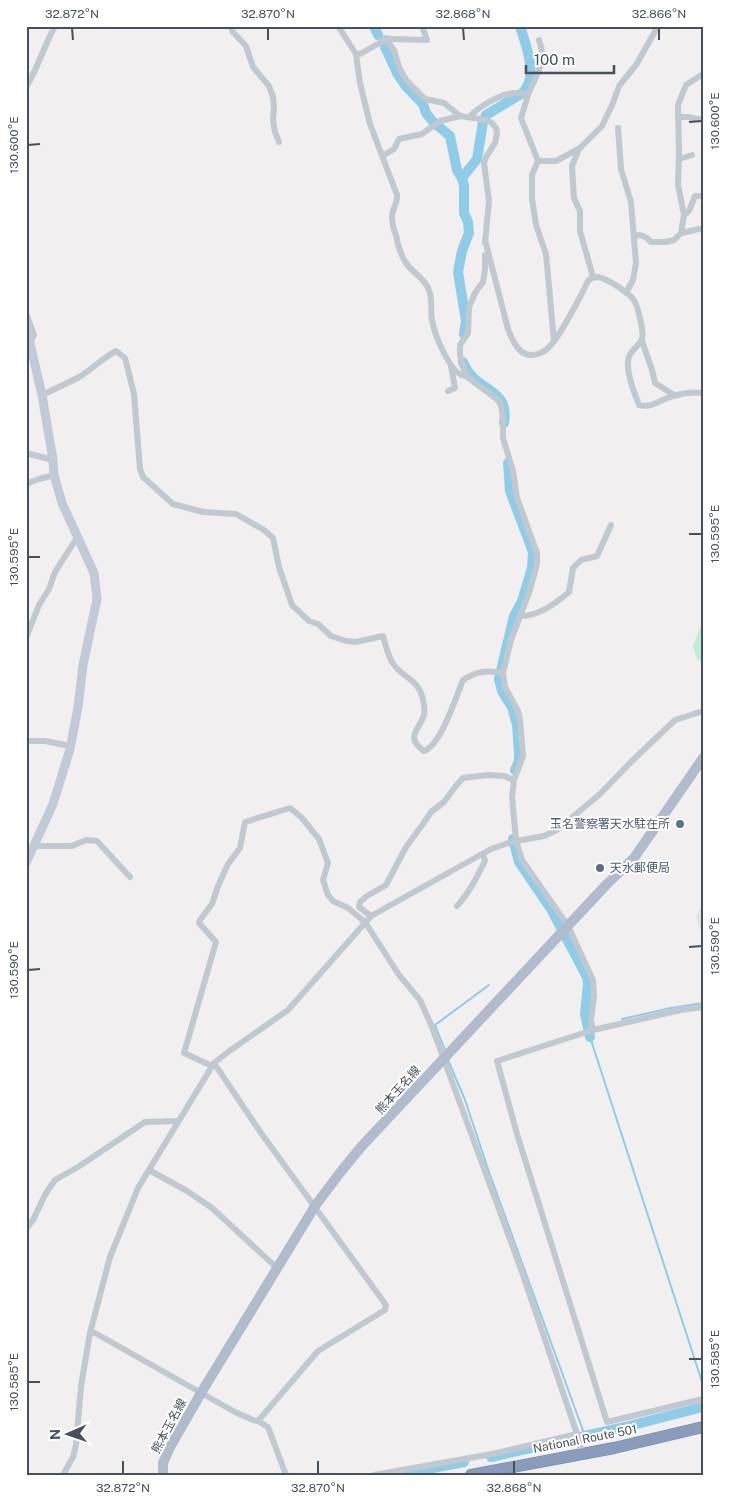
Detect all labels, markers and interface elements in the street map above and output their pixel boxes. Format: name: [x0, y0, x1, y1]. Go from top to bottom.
text: 32.872°N: [45, 7, 99, 21]
text: 32.870°N: [241, 7, 295, 21]
text: 32.868°N: [436, 7, 490, 21]
text: 32.866°N: [632, 7, 686, 21]
scale bar: [526, 42, 614, 74]
text: 100 m: [534, 51, 575, 68]
text: 130.600°E: [708, 92, 722, 150]
text: 130.600°E: [7, 116, 21, 174]
text: 130.595°E: [708, 505, 722, 563]
text: 130.595°E: [7, 528, 21, 586]
place label: 玉名警察署天水駐在所: [550, 817, 670, 831]
marker: 玉名警察署天水駐在所: [674, 818, 686, 830]
place label: 天水郵便局: [610, 861, 670, 875]
marker: 天水郵便局: [594, 862, 606, 874]
text: 130.590°E: [708, 917, 722, 975]
text: 130.590°E: [7, 941, 21, 999]
street label: 熊本玉名線: [373, 1063, 423, 1117]
text: 130.585°E: [708, 1330, 722, 1388]
text: 130.585°E: [7, 1353, 21, 1411]
street label: 熊本玉名線: [149, 1396, 189, 1456]
north arrow: [42, 1408, 92, 1458]
street label: National Route 501: [532, 1422, 638, 1456]
text: N: [47, 1429, 63, 1440]
text: 32.872°N: [96, 1481, 150, 1495]
text: 32.870°N: [291, 1481, 345, 1495]
text: 32.868°N: [487, 1481, 541, 1495]

